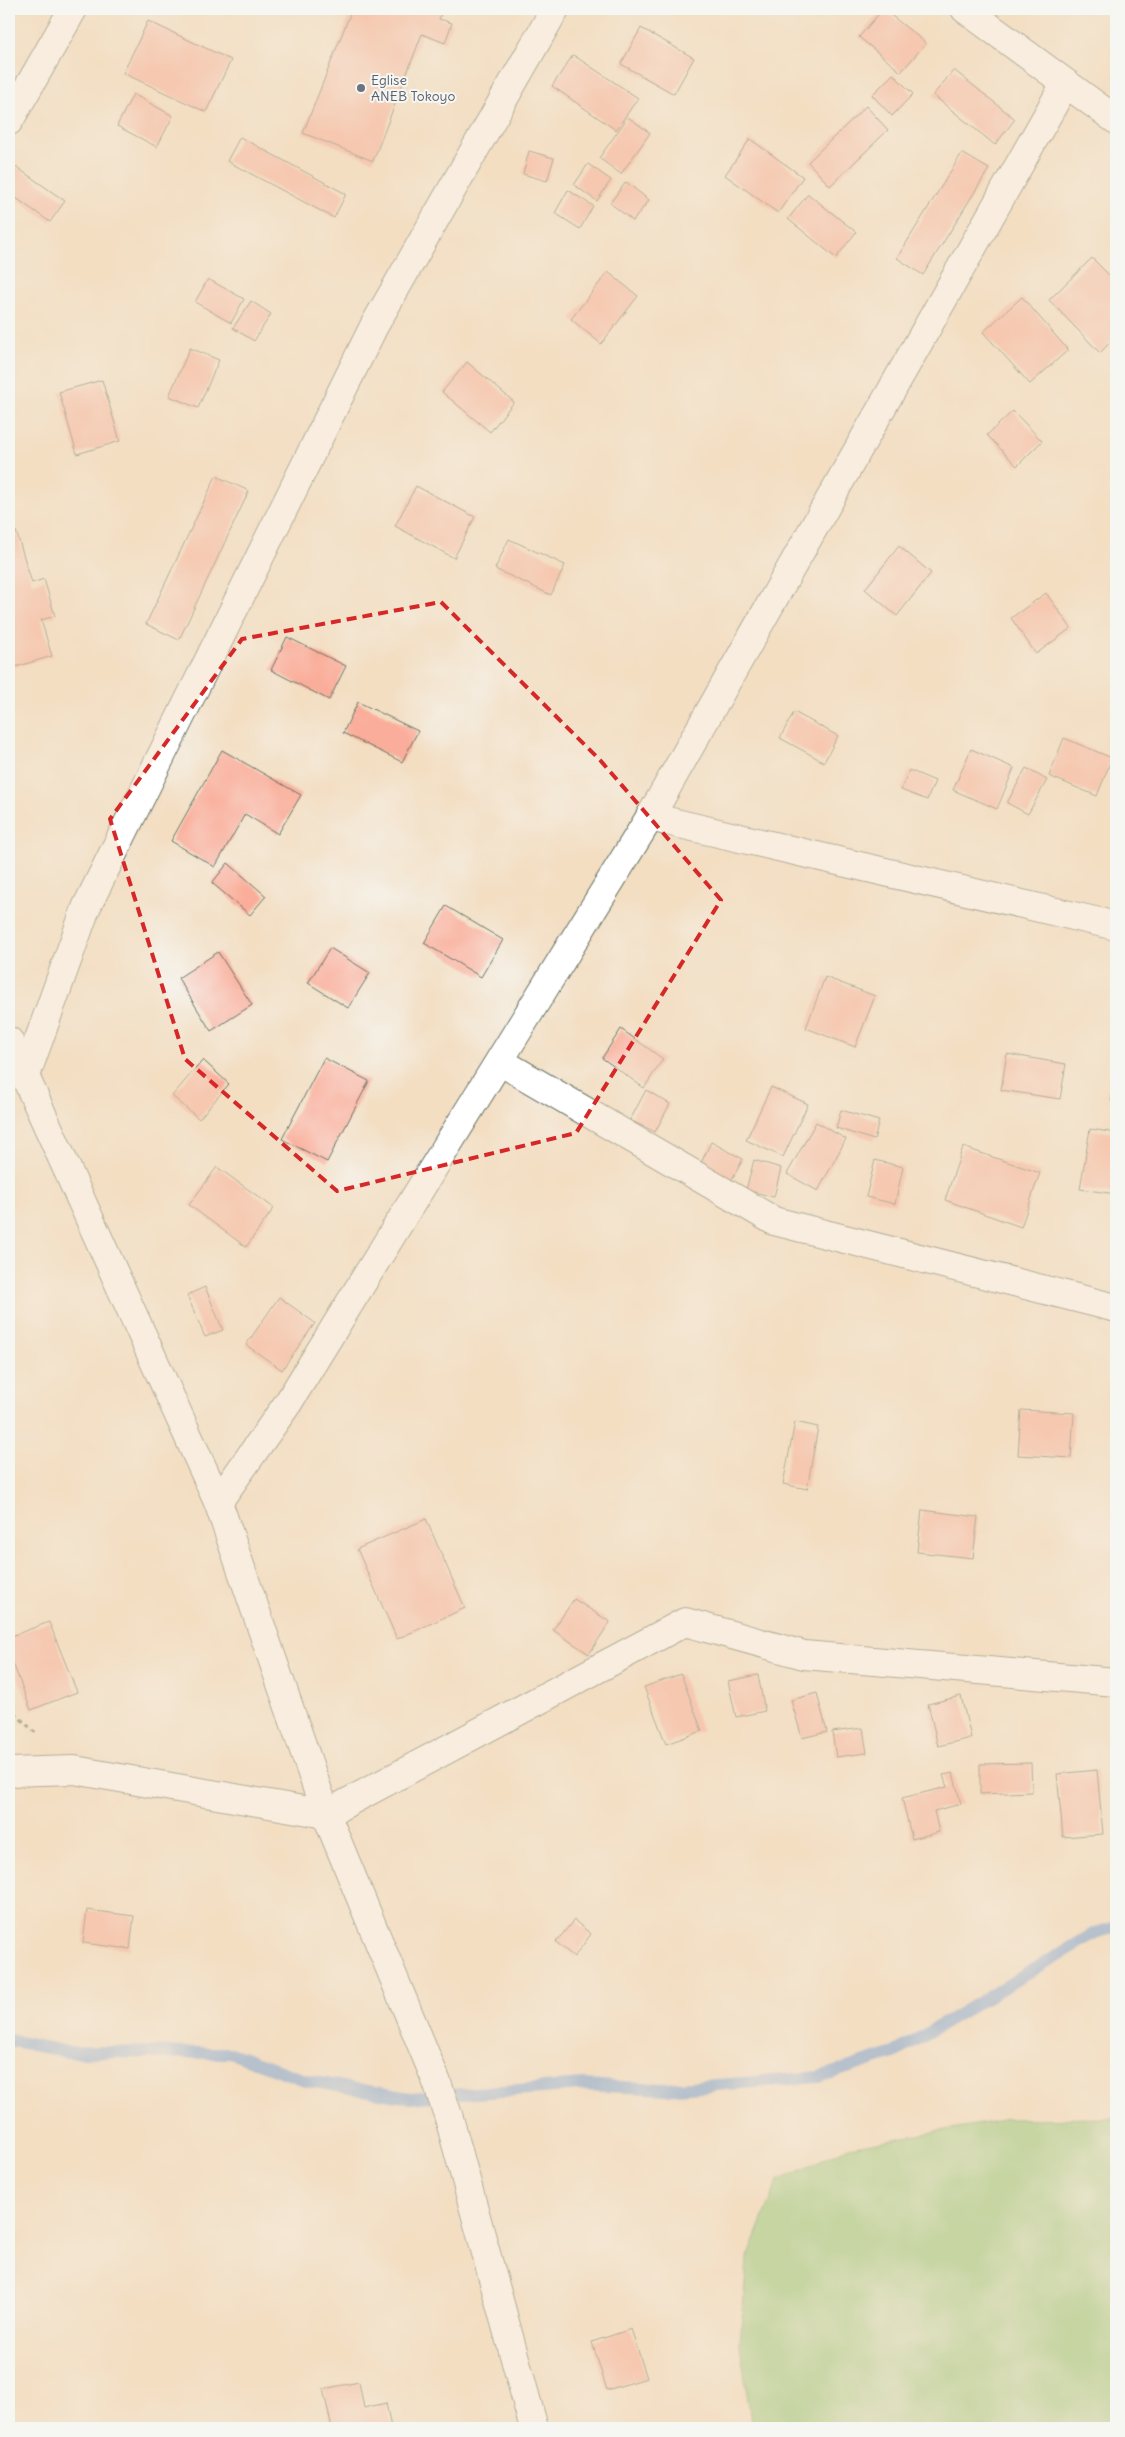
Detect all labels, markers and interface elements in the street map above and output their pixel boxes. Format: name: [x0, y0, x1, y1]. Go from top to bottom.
place label: Eglise ANEB Tokoyo: [371, 71, 456, 105]
marker: Eglise ANEB Tokoyo: [355, 82, 367, 94]

